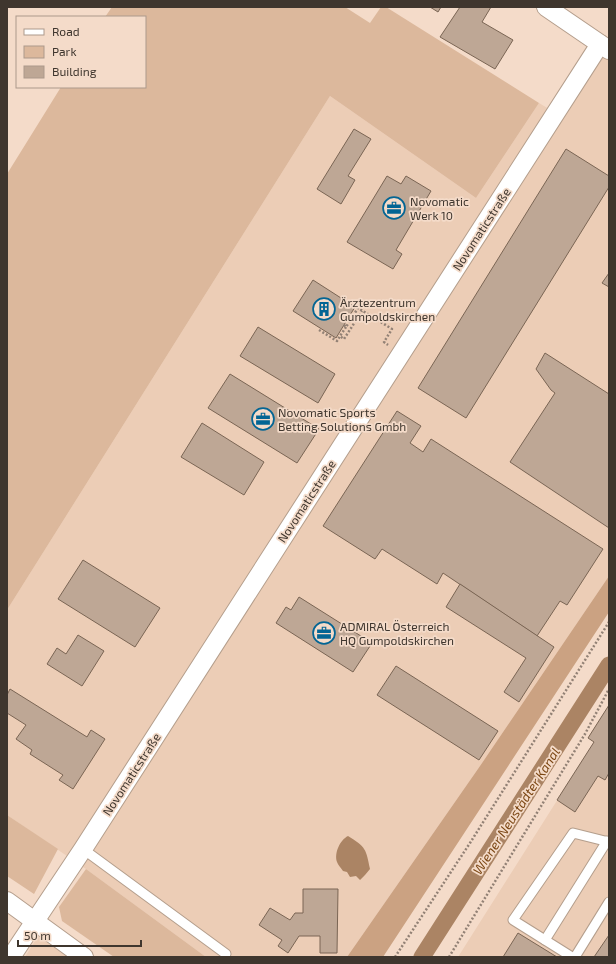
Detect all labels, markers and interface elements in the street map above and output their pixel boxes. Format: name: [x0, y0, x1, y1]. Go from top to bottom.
legend: [16, 16, 146, 88]
text: Road: [52, 24, 80, 38]
text: Park: [52, 44, 77, 58]
text: Building: [52, 64, 97, 78]
street label: Novomaticstraße: [449, 185, 513, 273]
place label: Novomatic Werk 10: [410, 194, 469, 222]
office icon: Novomatic Werk 10: [381, 195, 407, 221]
place label: Ärztezentrum Gumpoldskirchen: [340, 295, 435, 323]
building icon: Ärztezentrum Gumpoldskirchen: [311, 296, 337, 322]
place label: Novomatic Sports Betting Solutions Gmbh: [278, 405, 406, 433]
office icon: Novomatic Sports Betting Solutions Gmbh: [250, 406, 276, 432]
street label: Novomaticstraße: [274, 457, 338, 545]
place label: ADMIRAL Österreich HQ Gumpoldskirchen: [340, 619, 454, 648]
office icon: ADMIRAL Österreich HQ Gumpoldskirchen: [311, 620, 337, 646]
street label: Novomaticstraße: [99, 730, 163, 818]
water label: Wiener Neustädter Kanal: [469, 744, 563, 877]
scale bar: [18, 922, 141, 948]
text: 50 m: [24, 928, 51, 942]

